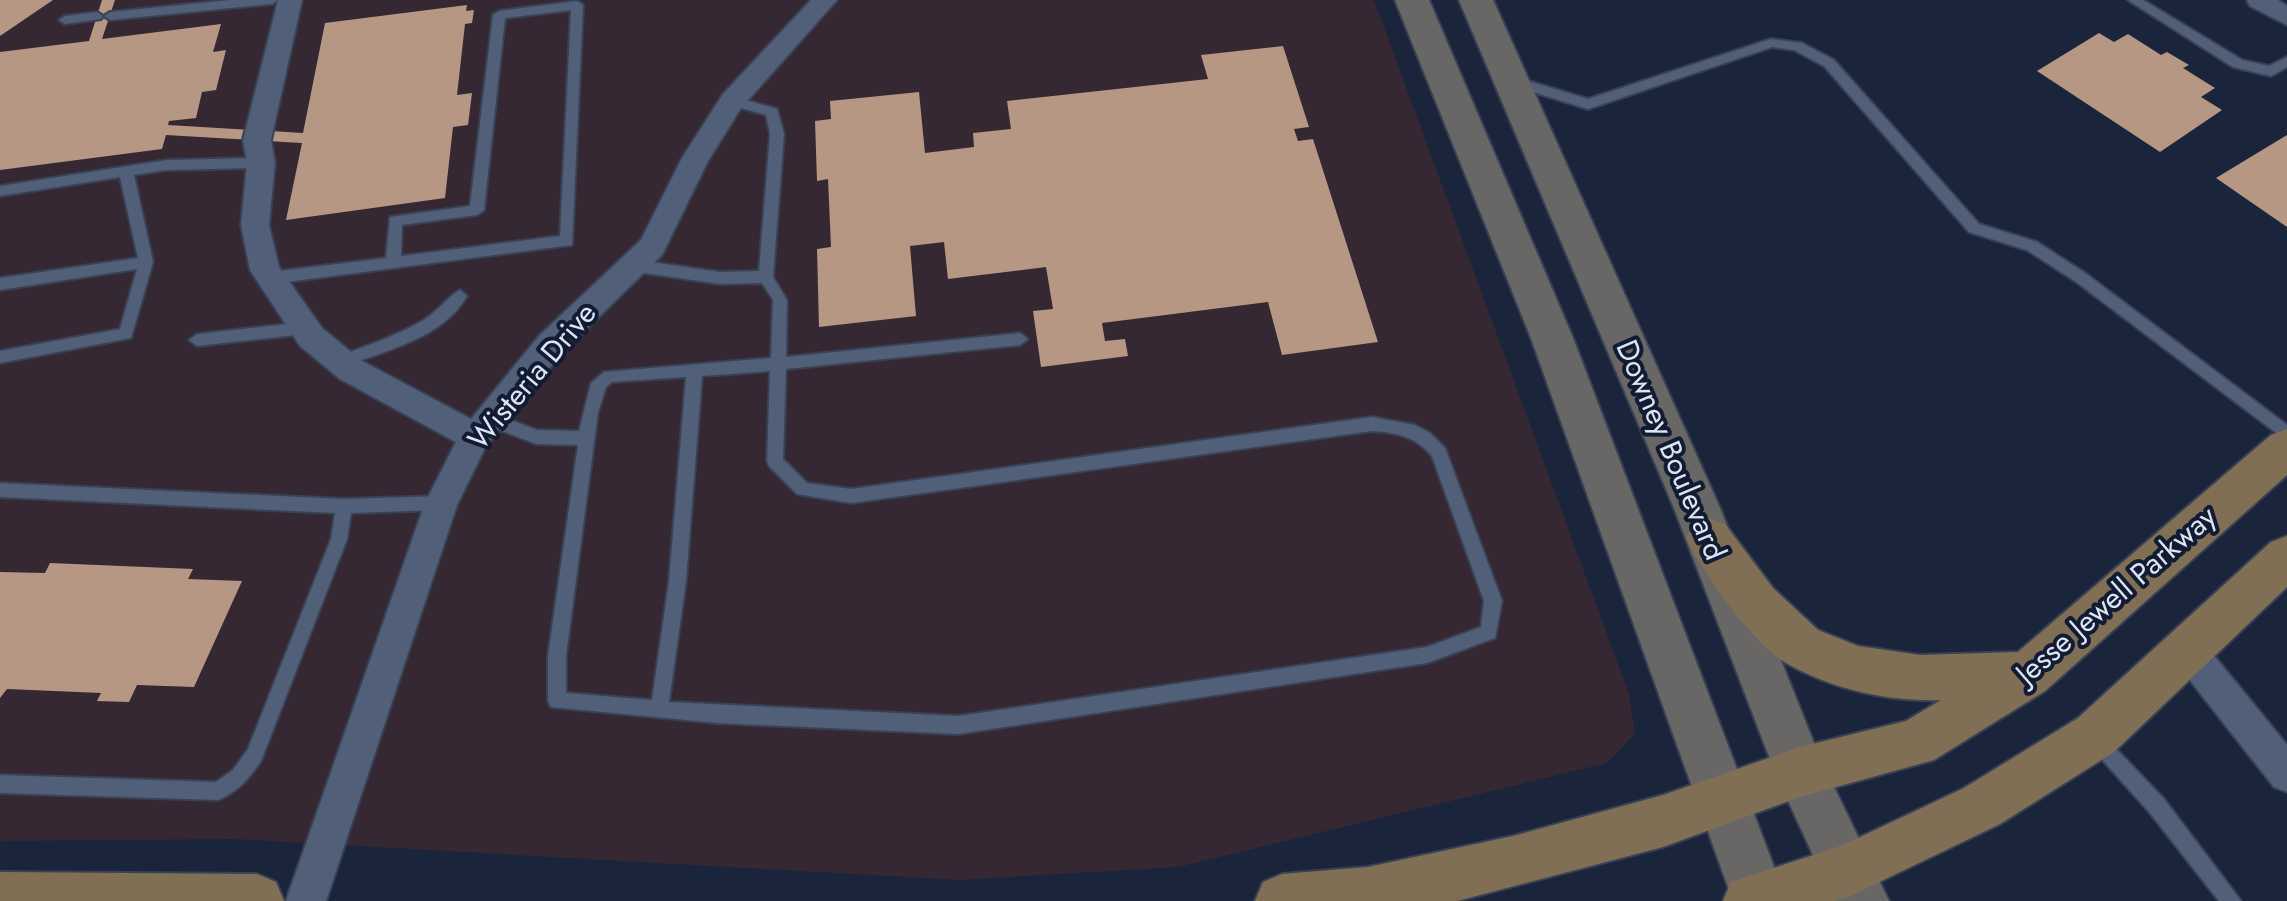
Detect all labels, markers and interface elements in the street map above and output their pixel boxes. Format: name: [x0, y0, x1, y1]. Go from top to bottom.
street label: Wisteria Drive: [457, 293, 606, 459]
street label: Downey Boulevard: [1606, 333, 1737, 567]
street label: Jesse Jewell Parkway: [2003, 495, 2226, 697]

